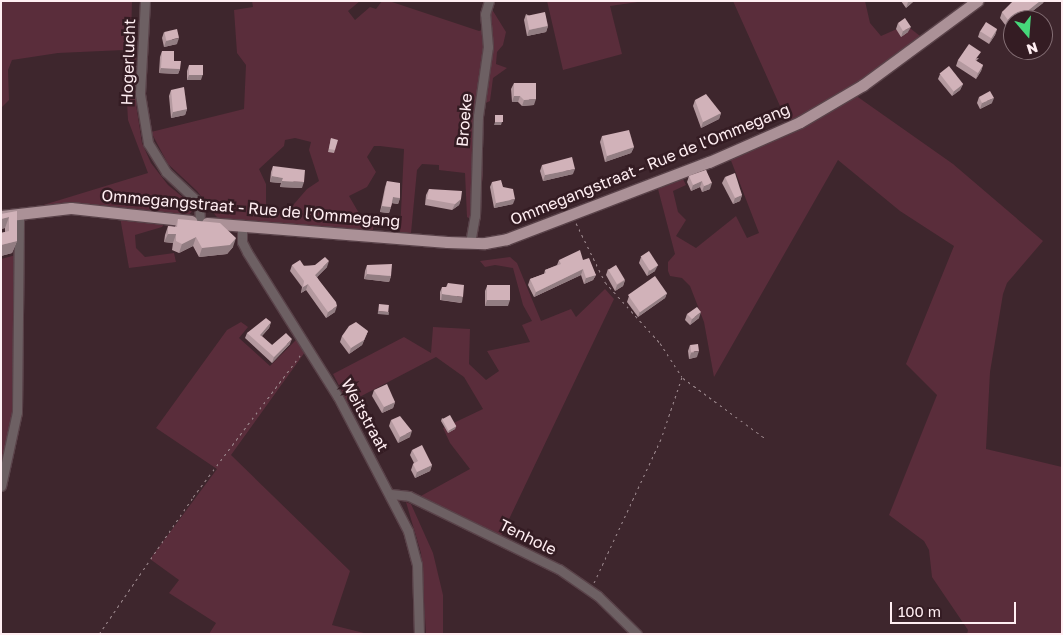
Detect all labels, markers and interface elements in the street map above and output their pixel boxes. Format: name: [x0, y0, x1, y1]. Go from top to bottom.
north arrow: [1003, 10, 1053, 60]
street label: Hogerlucht: [117, 18, 139, 106]
text: N: [1025, 39, 1040, 59]
street label: Broeke: [452, 92, 476, 148]
street label: Ommegangstraat - Rue de l'Ommegang: [507, 99, 793, 229]
street label: Ommegangstraat - Rue de l'Ommegang: [101, 185, 401, 231]
street label: Weitstraat: [337, 375, 393, 455]
street label: Tenhole: [496, 515, 560, 559]
scale bar: [893, 592, 1019, 624]
text: 100 m: [898, 602, 941, 620]

